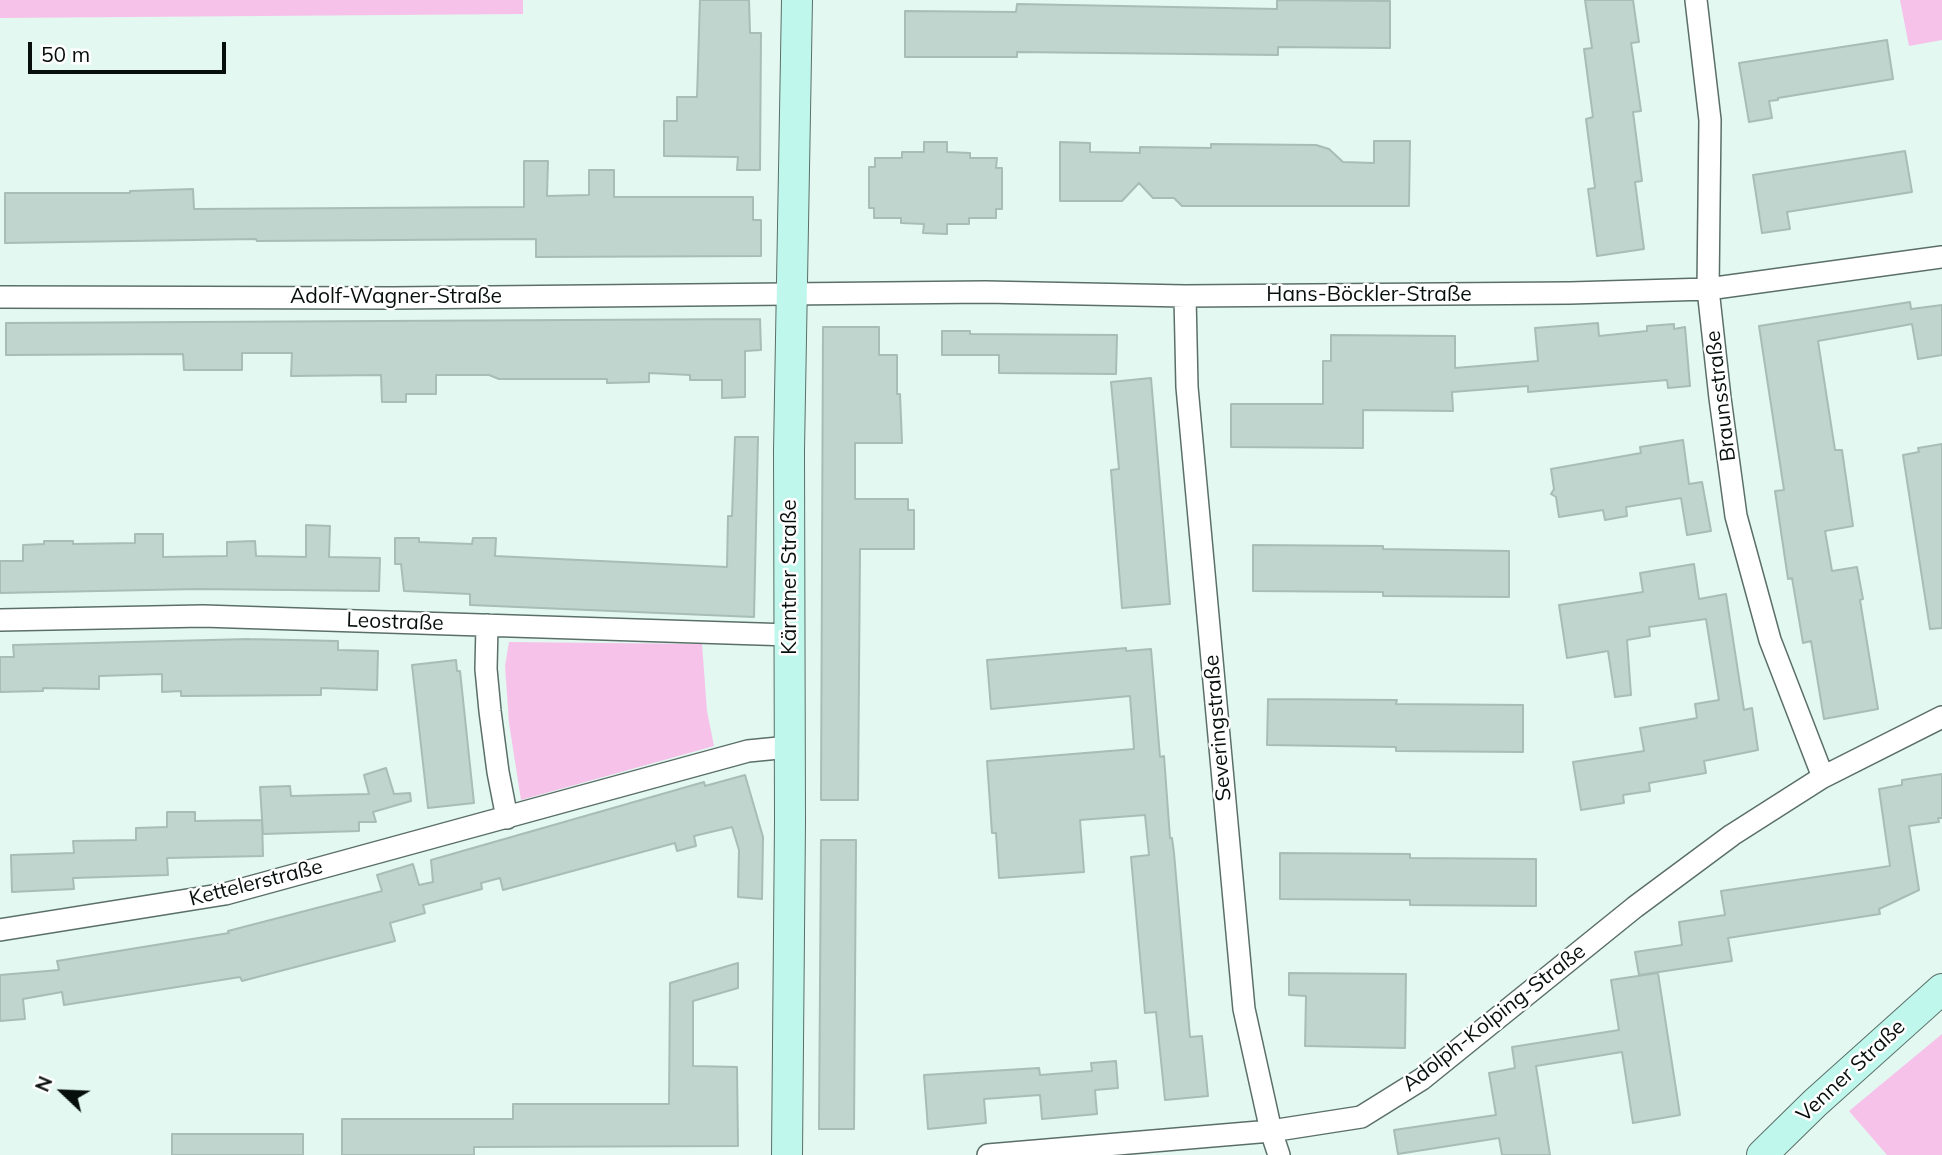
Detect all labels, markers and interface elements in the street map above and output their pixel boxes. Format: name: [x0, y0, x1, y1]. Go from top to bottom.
scale bar: [32, 28, 229, 72]
text: 50 m: [41, 41, 90, 67]
street label: Hans-Böckler-Straße: [1266, 282, 1472, 308]
street label: Adolf-Wagner-Straße: [290, 284, 502, 310]
street label: Braunsstraße: [1700, 329, 1742, 463]
street label: Kärntner Straße: [777, 499, 803, 655]
street label: Leostraße: [346, 608, 444, 636]
street label: Severingstraße: [1199, 654, 1237, 802]
street label: Kettelerstraße: [187, 854, 325, 912]
street label: Adolph-Kolping-Straße: [1397, 939, 1591, 1097]
street label: Venner Straße: [1791, 1014, 1911, 1128]
north arrow: [28, 1057, 98, 1127]
text: N: [30, 1073, 58, 1095]

